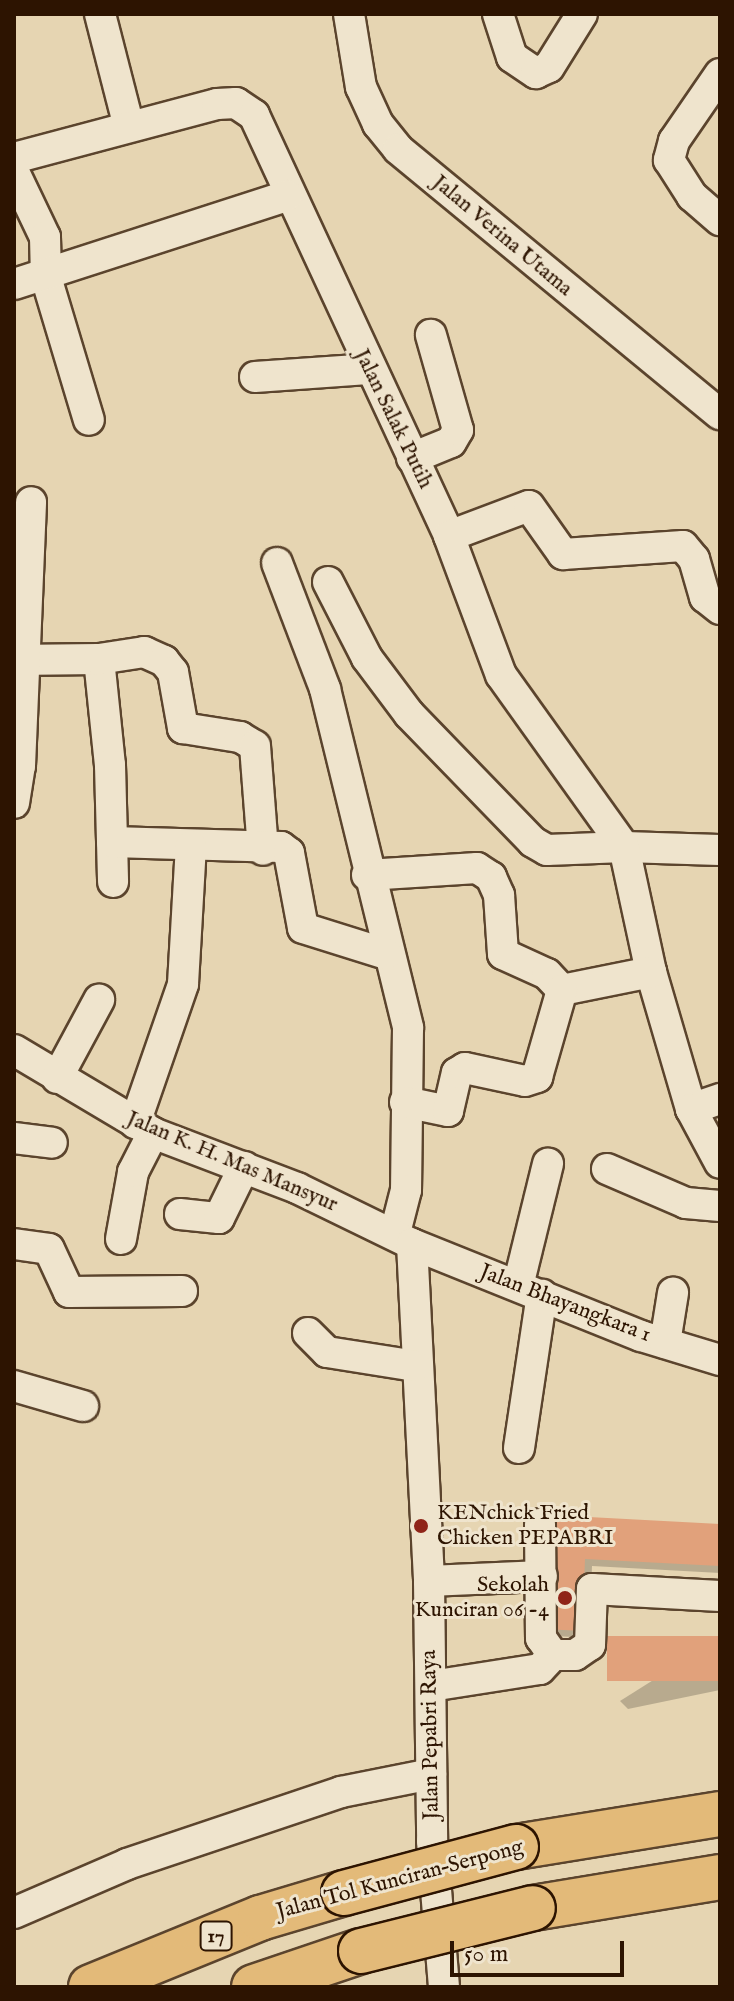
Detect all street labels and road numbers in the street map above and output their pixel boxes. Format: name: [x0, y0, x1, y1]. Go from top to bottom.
street label: Jalan Verina Utama: [426, 170, 578, 302]
street label: Jalan Salak Putih: [348, 345, 438, 493]
street label: Jalan K. H. Mas Mansyur: [123, 1106, 341, 1218]
street label: Jalan Bhayangkara 1: [476, 1259, 654, 1349]
street label: Jalan Pepabri Raya: [416, 1650, 446, 1820]
street label: Jalan Tol Kunciran–Serpong: [274, 1834, 526, 1926]
road number: 17: [198, 1920, 234, 1952]

